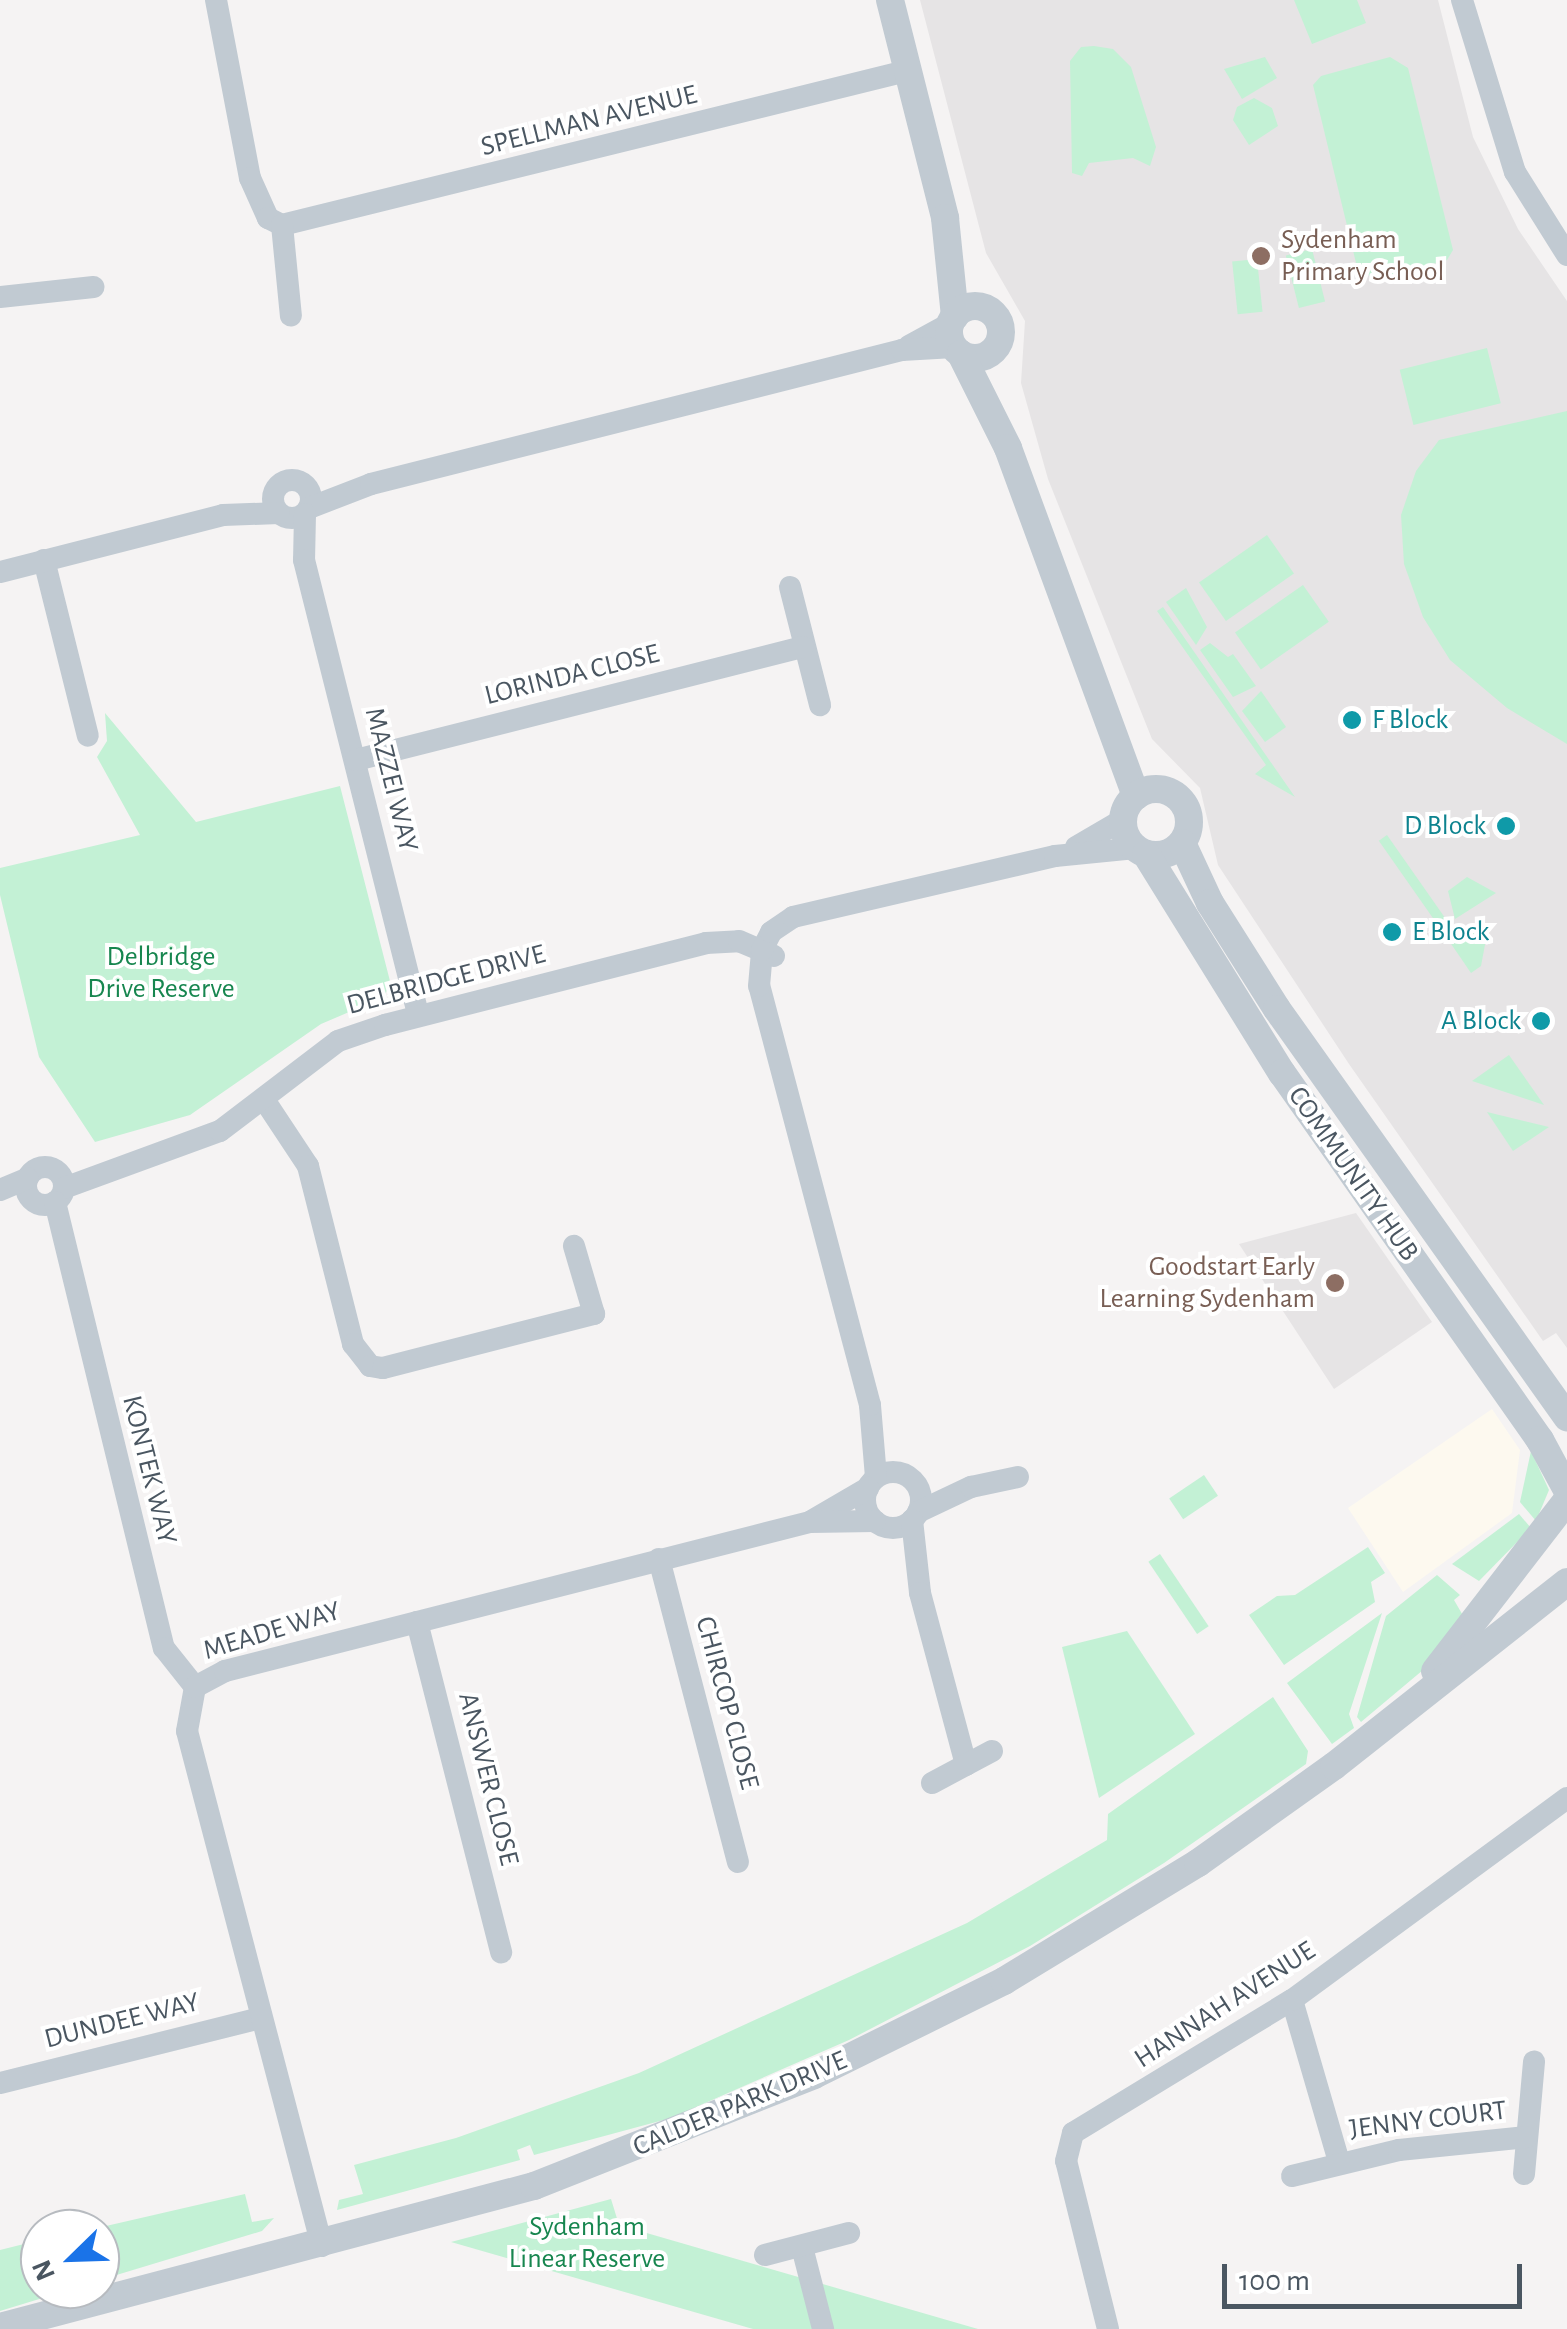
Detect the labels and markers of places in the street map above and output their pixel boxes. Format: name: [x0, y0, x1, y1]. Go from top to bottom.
place label: Sydenham Primary School: [1281, 223, 1444, 289]
marker: Sydenham Primary School: [1250, 245, 1272, 267]
place label: F Block: [1372, 703, 1448, 737]
marker: F Block: [1341, 709, 1363, 731]
place label: D Block: [1404, 809, 1486, 843]
marker: D Block: [1495, 815, 1517, 837]
place label: E Block: [1412, 915, 1489, 949]
marker: E Block: [1381, 921, 1403, 943]
place label: A Block: [1441, 1004, 1521, 1038]
marker: A Block: [1530, 1010, 1552, 1032]
place label: Goodstart Early Learning Sydenham: [1100, 1250, 1315, 1316]
marker: Goodstart Early Learning Sydenham: [1324, 1272, 1346, 1294]

